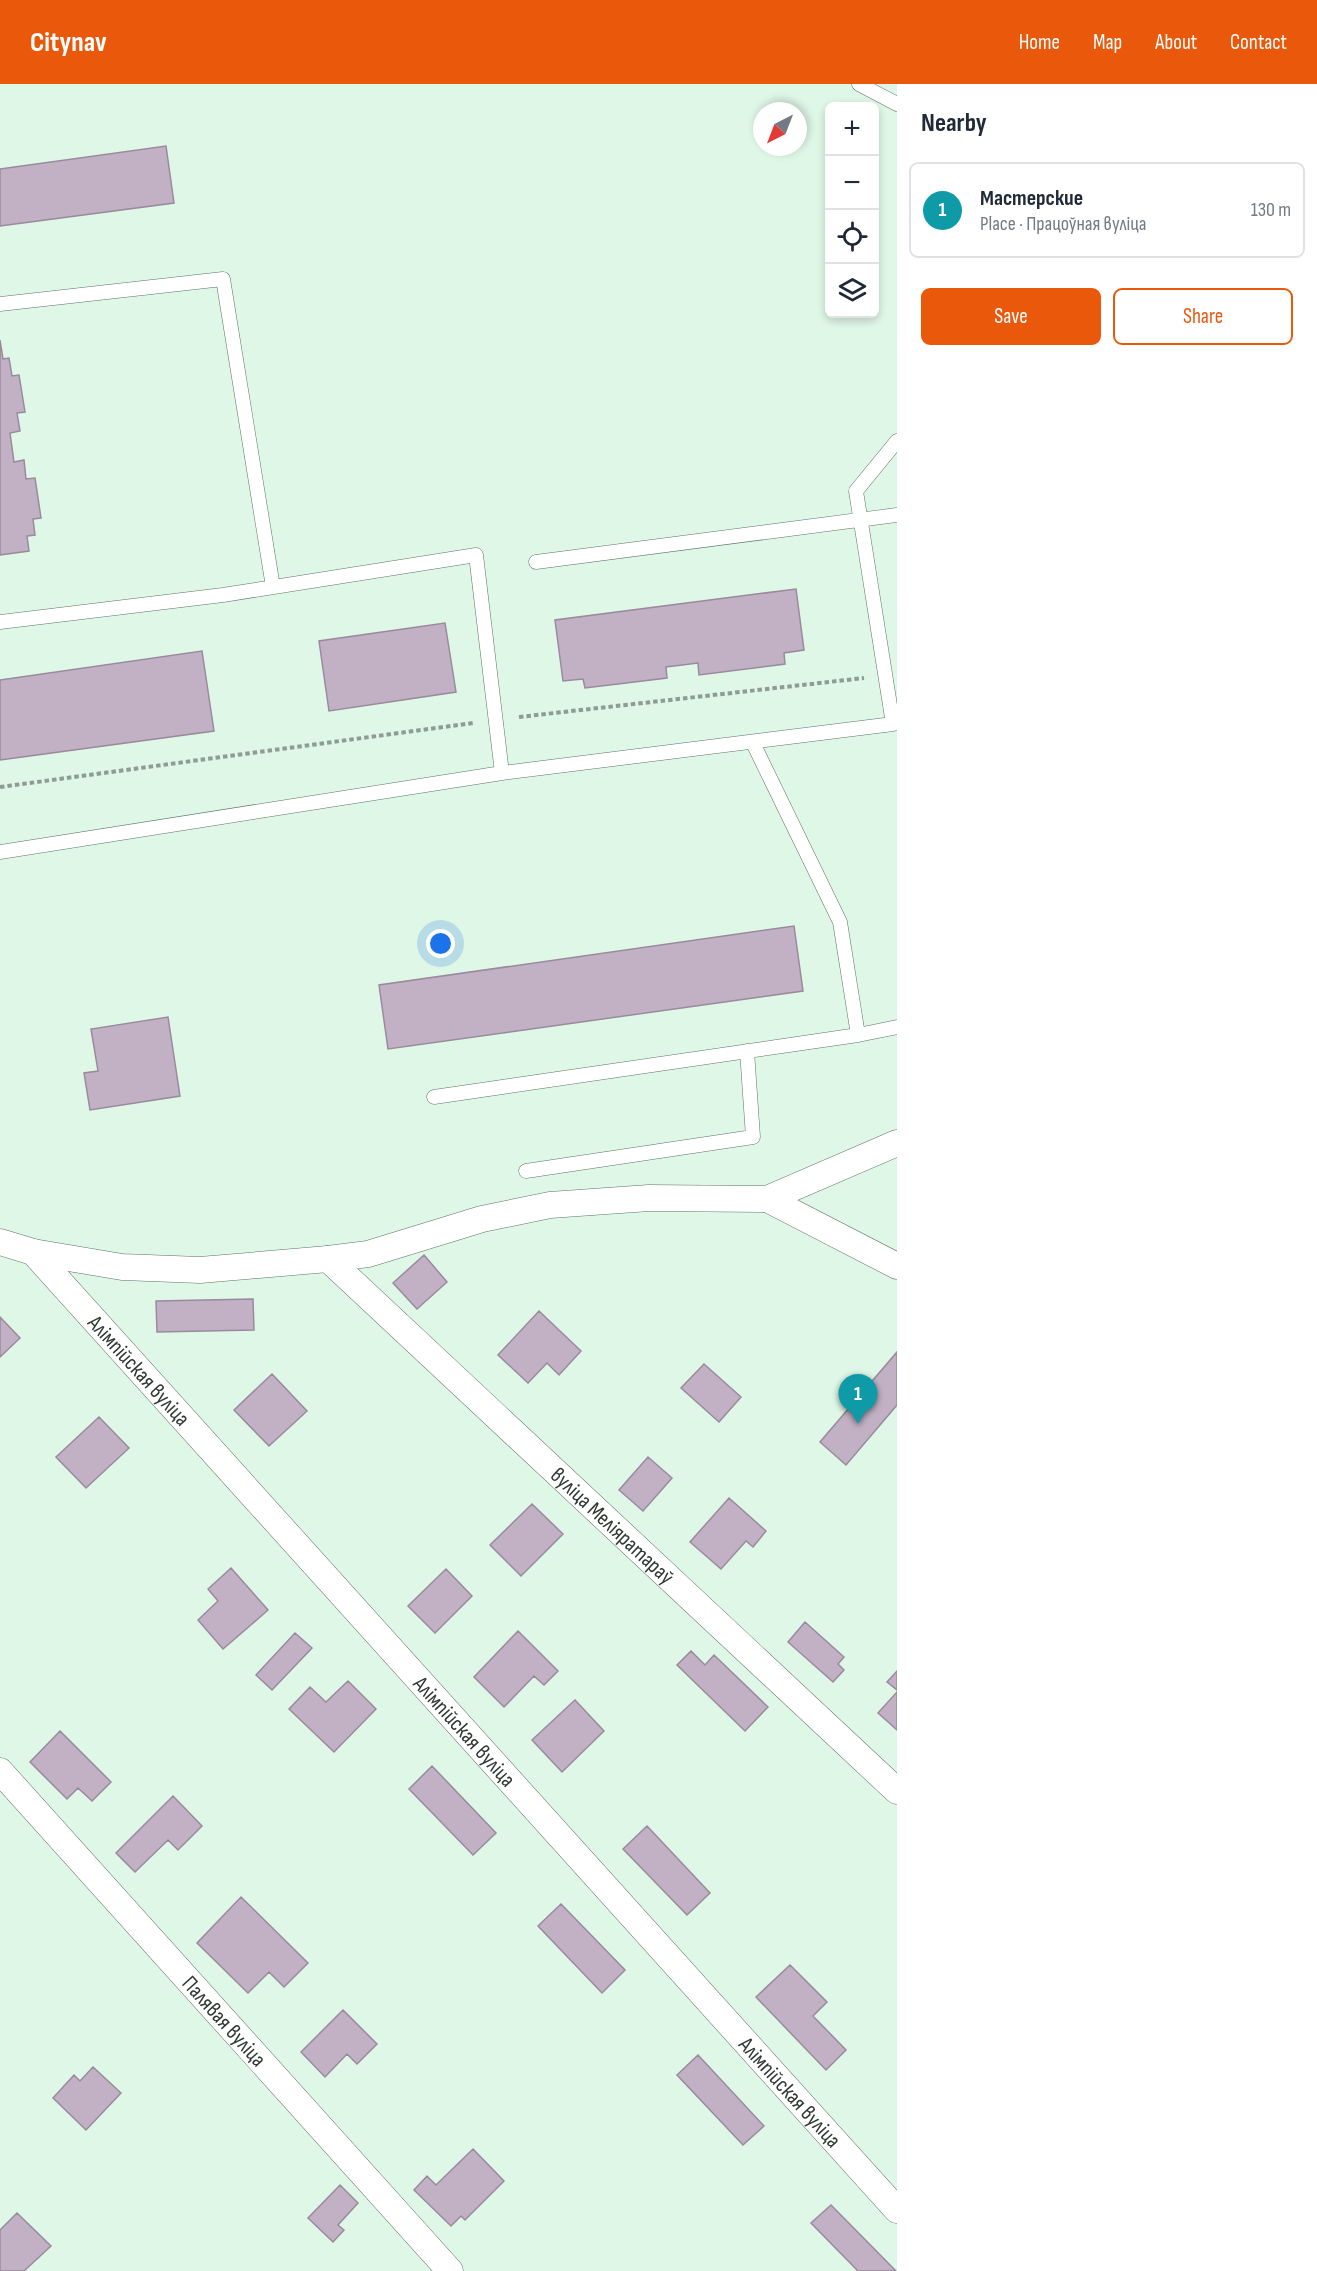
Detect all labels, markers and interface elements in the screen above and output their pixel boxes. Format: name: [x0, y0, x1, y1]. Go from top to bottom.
text: Citynav: [30, 26, 107, 59]
text: Home: [1019, 30, 1060, 55]
text: Map: [1093, 30, 1122, 55]
text: About: [1155, 30, 1197, 55]
text: Contact: [1230, 30, 1287, 55]
north arrow: [753, 102, 807, 156]
map controls: [825, 102, 879, 318]
button: +: [825, 102, 879, 156]
text: Nearby: [921, 108, 987, 139]
button: −: [825, 156, 879, 210]
text: Мастерские: [980, 185, 1083, 212]
text: 1: [939, 198, 946, 222]
text: 130 m: [1251, 198, 1291, 222]
button: locate: [825, 210, 879, 264]
text: Place · Працоўная вуліца: [980, 212, 1146, 236]
button: layers: [825, 264, 879, 318]
button: Save: [921, 288, 1101, 345]
button: Share: [1113, 288, 1293, 345]
your location: [426, 929, 455, 958]
street label: Алімпійская вуліца: [81, 1309, 195, 1432]
pin: 1: [838, 1374, 878, 1424]
street label: вуліца Меліяратараў: [544, 1462, 680, 1591]
street label: Алімпійская вуліца: [406, 1670, 521, 1793]
street label: Палявая вуліца: [176, 1971, 271, 2073]
street label: Алімпійская вуліца: [732, 2031, 846, 2154]

